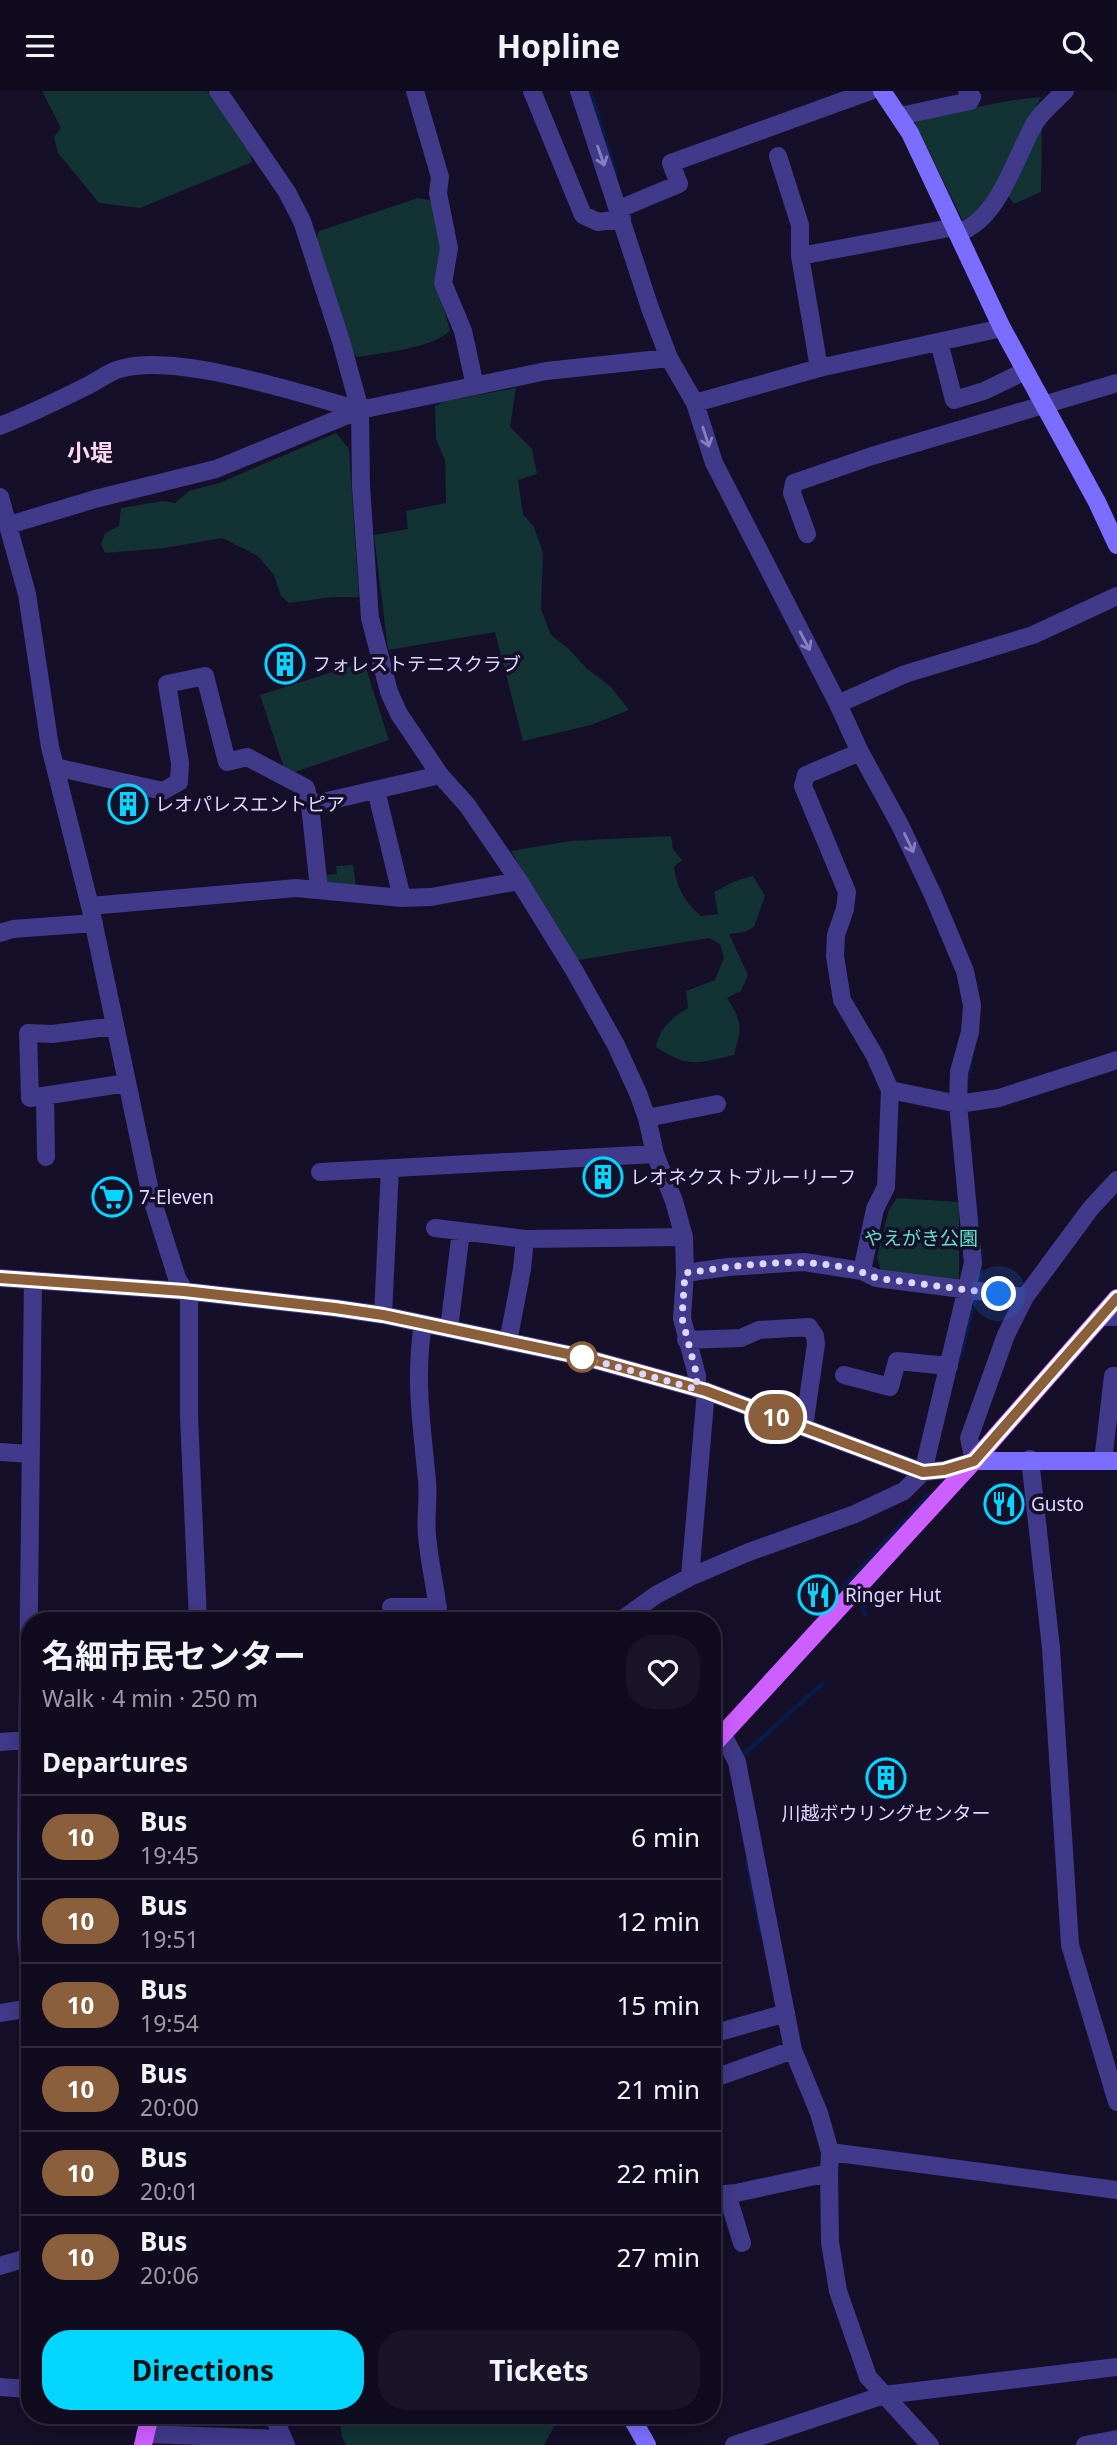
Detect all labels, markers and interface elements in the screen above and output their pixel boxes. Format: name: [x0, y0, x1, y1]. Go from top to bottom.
text: Hopline: [497, 24, 620, 67]
icon: menu: [21, 27, 59, 65]
icon: search: [1058, 27, 1096, 65]
one-way arrow: [595, 144, 608, 166]
one-way arrow: [701, 425, 713, 447]
district label: 小堤: [67, 436, 113, 468]
one-way arrow: [799, 630, 813, 651]
building icon: フォレストテニスクラブ: [264, 643, 306, 685]
place label: フォレストテニスクラブ: [312, 651, 521, 677]
building icon: レオパレスエントピア: [107, 783, 149, 825]
place label: レオパレスエントピア: [155, 791, 345, 817]
one-way arrow: [903, 832, 916, 853]
building icon: レオネクストブルーリーフ: [582, 1156, 624, 1198]
place label: レオネクストブルーリーフ: [630, 1164, 856, 1190]
supermarket icon: 7-Eleven: [91, 1176, 133, 1218]
place label: 7-Eleven: [139, 1184, 214, 1210]
park label: やえがき公園: [864, 1225, 978, 1251]
your location: [981, 1276, 1016, 1311]
unlabelled marker: [567, 1342, 597, 1372]
line badge: 10: [744, 1394, 808, 1440]
text: 10: [762, 1400, 790, 1433]
restaurant icon: Gusto: [983, 1483, 1025, 1525]
place label: Gusto: [1031, 1491, 1084, 1517]
restaurant icon: Ringer Hut: [797, 1574, 839, 1616]
place label: Ringer Hut: [845, 1582, 941, 1608]
text: 名細市民センター: [42, 1633, 306, 1678]
button: heart: [626, 1635, 700, 1709]
text: Walk · 4 min · 250 m: [42, 1682, 258, 1714]
text: Departures: [42, 1744, 188, 1780]
building icon: 川越ボウリングセンター: [865, 1757, 907, 1799]
place label: 川越ボウリングセンター: [781, 1800, 991, 1826]
text: Bus: [140, 1803, 187, 1839]
text: 6 min: [631, 1819, 700, 1855]
text: 10: [67, 1820, 94, 1853]
text: 19:45: [140, 1839, 199, 1871]
text: Bus: [140, 1887, 187, 1923]
text: 12 min: [616, 1903, 700, 1939]
text: 10: [67, 1904, 94, 1937]
text: 19:51: [140, 1923, 199, 1955]
text: Bus: [140, 1971, 187, 2007]
text: 15 min: [616, 1987, 700, 2023]
text: 10: [67, 1988, 94, 2021]
text: 19:54: [140, 2007, 199, 2039]
text: Bus: [140, 2055, 187, 2091]
text: 21 min: [616, 2071, 700, 2107]
text: 10: [67, 2072, 94, 2105]
text: 20:00: [140, 2091, 199, 2123]
text: Bus: [140, 2139, 187, 2175]
text: 22 min: [616, 2155, 700, 2191]
text: 10: [67, 2156, 94, 2189]
text: 20:01: [140, 2175, 199, 2207]
text: Bus: [140, 2223, 187, 2259]
text: 27 min: [616, 2239, 700, 2275]
text: 10: [67, 2240, 94, 2273]
text: 20:06: [140, 2259, 199, 2291]
button: Directions: [42, 2330, 364, 2410]
button: Tickets: [378, 2330, 700, 2410]

